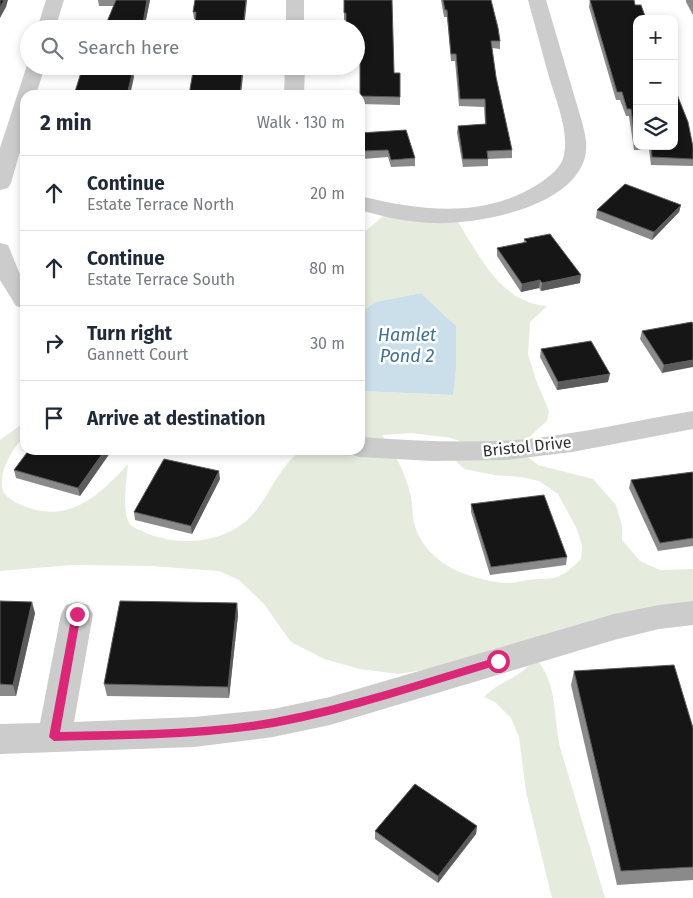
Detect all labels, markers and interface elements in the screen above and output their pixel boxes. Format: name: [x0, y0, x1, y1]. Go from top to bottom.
map controls: [633, 15, 678, 150]
button: +: [633, 15, 678, 60]
search box: [20, 20, 365, 75]
icon: search: [38, 34, 66, 62]
text: Search here: [78, 36, 179, 59]
button: −: [633, 60, 678, 105]
button: layers: [633, 105, 678, 150]
text: 2 min: [40, 110, 92, 136]
text: Walk · 130 m: [257, 113, 345, 132]
text: Continue: [87, 172, 165, 195]
icon: ahead: [40, 179, 68, 207]
text: 20 m: [310, 184, 345, 203]
text: Estate Terrace North: [87, 195, 234, 214]
text: Continue: [87, 247, 165, 270]
icon: ahead: [40, 254, 68, 282]
text: 80 m: [309, 259, 345, 278]
text: Estate Terrace South: [87, 270, 235, 289]
text: Turn right: [87, 322, 172, 345]
water label: Hamlet Pond 2: [378, 324, 437, 367]
icon: right: [40, 329, 68, 357]
text: 30 m: [310, 334, 345, 353]
text: Gannett Court: [87, 345, 188, 364]
icon: arrive: [40, 404, 68, 432]
text: Arrive at destination: [87, 407, 266, 430]
street label: Bristol Drive: [482, 432, 572, 461]
route end: [66, 603, 89, 626]
route start: [487, 650, 510, 673]

